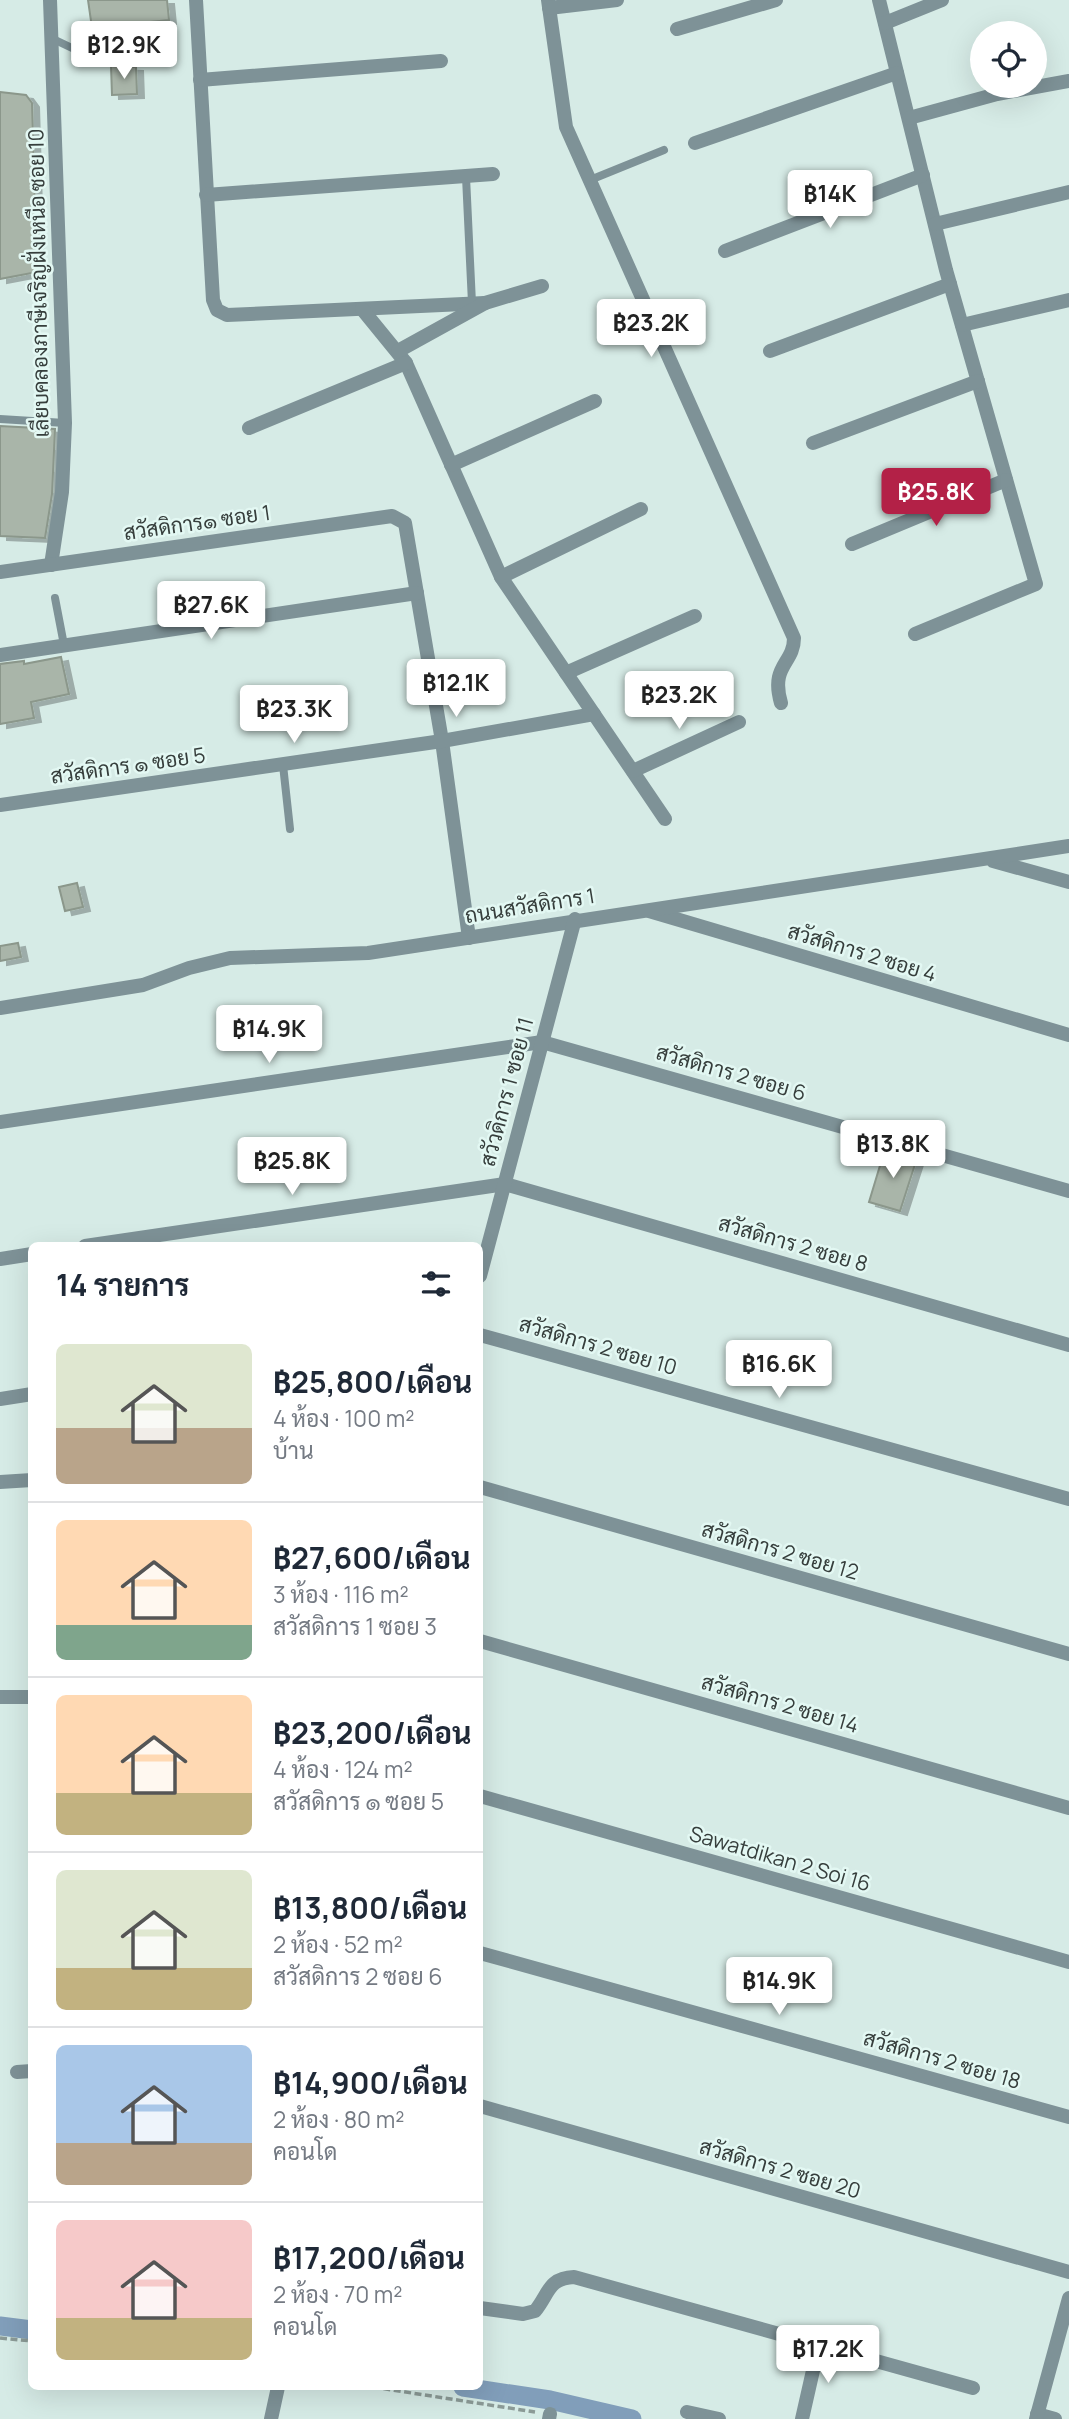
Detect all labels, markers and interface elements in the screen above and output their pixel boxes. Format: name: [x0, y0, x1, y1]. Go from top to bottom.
map controls: [970, 21, 1047, 98]
button: locate: [970, 21, 1047, 98]
pin: ฿12.9K: [67, 22, 181, 81]
text: ฿12.9K: [87, 28, 161, 60]
street label: เลียบคลองภาษีเจริญฝั่งเหนือ ซอย 10: [17, 128, 55, 438]
pin: ฿14K: [789, 170, 871, 230]
text: ฿14K: [804, 177, 856, 209]
pin: ฿23.2K: [594, 300, 708, 359]
text: ฿23.2K: [613, 306, 689, 338]
pin: ฿25.8K: [879, 468, 993, 528]
text: ฿25.8K: [898, 475, 975, 507]
street label: สวัสดิการ๑ ซอย 1: [122, 498, 272, 546]
pin: ฿27.6K: [154, 582, 268, 641]
text: ฿27.6K: [173, 588, 249, 620]
pin: ฿12.1K: [399, 660, 513, 719]
text: ฿12.1K: [423, 666, 489, 698]
pin: ฿23.2K: [622, 672, 736, 731]
text: ฿23.2K: [641, 678, 717, 710]
pin: ฿23.3K: [237, 686, 351, 745]
text: ฿23.3K: [256, 692, 332, 724]
street label: สวัสดิการ ๑ ซอย 5: [49, 740, 207, 790]
street label: ถนนสวัสดิการ 1: [463, 881, 597, 929]
street label: สวัสดิการ 2 ซอย 4: [784, 916, 940, 988]
pin: ฿14.9K: [212, 1006, 326, 1065]
text: ฿14.9K: [232, 1012, 306, 1044]
street label: สวัวดิการ 1 ซอย 11: [473, 1014, 539, 1169]
street label: สวัสดิการ 2 ซอย 6: [653, 1037, 810, 1107]
pin: ฿13.8K: [836, 1120, 950, 1180]
text: ฿13.8K: [856, 1127, 930, 1159]
pin: ฿25.8K: [235, 1138, 349, 1197]
text: ฿25.8K: [254, 1144, 331, 1176]
street label: สวัสดิการ 2 ซอย 8: [715, 1208, 871, 1278]
text: 14 รายการ: [56, 1264, 189, 1305]
icon: filters: [417, 1265, 455, 1303]
street label: สวัสดิการ 2 ซอย 10: [516, 1309, 680, 1381]
pin: ฿16.6K: [722, 1340, 836, 1400]
text: ฿16.6K: [742, 1347, 816, 1379]
text: ฿25,800/เดือน: [273, 1361, 472, 1402]
icon: home: [112, 1372, 196, 1456]
text: 4 ห้อง · 100 m²: [273, 1402, 414, 1434]
text: บ้าน: [273, 1434, 314, 1466]
street label: สวัสดิการ 2 ซอย 12: [699, 1514, 862, 1586]
text: ฿27,600/เดือน: [273, 1537, 470, 1578]
icon: home: [112, 1548, 196, 1632]
text: 3 ห้อง · 116 m²: [273, 1578, 409, 1610]
text: สวัสดิการ 1 ซอย 3: [273, 1610, 437, 1642]
street label: สวัสดิการ 2 ซอย 14: [698, 1667, 862, 1739]
text: ฿23,200/เดือน: [273, 1712, 472, 1753]
icon: home: [112, 1723, 196, 1807]
text: 4 ห้อง · 124 m²: [273, 1753, 413, 1785]
text: สวัสดิการ ๑ ซอย 5: [273, 1785, 444, 1817]
street label: Sawatdikan 2 Soi 16: [686, 1819, 874, 1897]
text: ฿13,800/เดือน: [273, 1887, 467, 1928]
icon: home: [112, 1898, 196, 1982]
text: 2 ห้อง · 52 m²: [273, 1928, 403, 1960]
pin: ฿14.9K: [722, 1958, 836, 2017]
text: สวัสดิการ 2 ซอย 6: [273, 1960, 443, 1992]
text: ฿14.9K: [742, 1964, 816, 1996]
street label: สวัสดิการ 2 ซอย 18: [860, 2023, 1024, 2095]
text: ฿14,900/เดือน: [273, 2062, 468, 2103]
icon: home: [112, 2073, 196, 2157]
text: 2 ห้อง · 80 m²: [273, 2103, 404, 2135]
street label: สวัสดิการ 2 ซอย 20: [696, 2132, 864, 2204]
text: คอนโด: [273, 2135, 337, 2167]
text: ฿17,200/เดือน: [273, 2237, 465, 2278]
icon: home: [112, 2248, 196, 2332]
text: 2 ห้อง · 70 m²: [273, 2278, 403, 2310]
text: คอนโด: [273, 2310, 337, 2342]
pin: ฿17.2K: [771, 2326, 885, 2385]
text: ฿17.2K: [792, 2332, 864, 2364]

